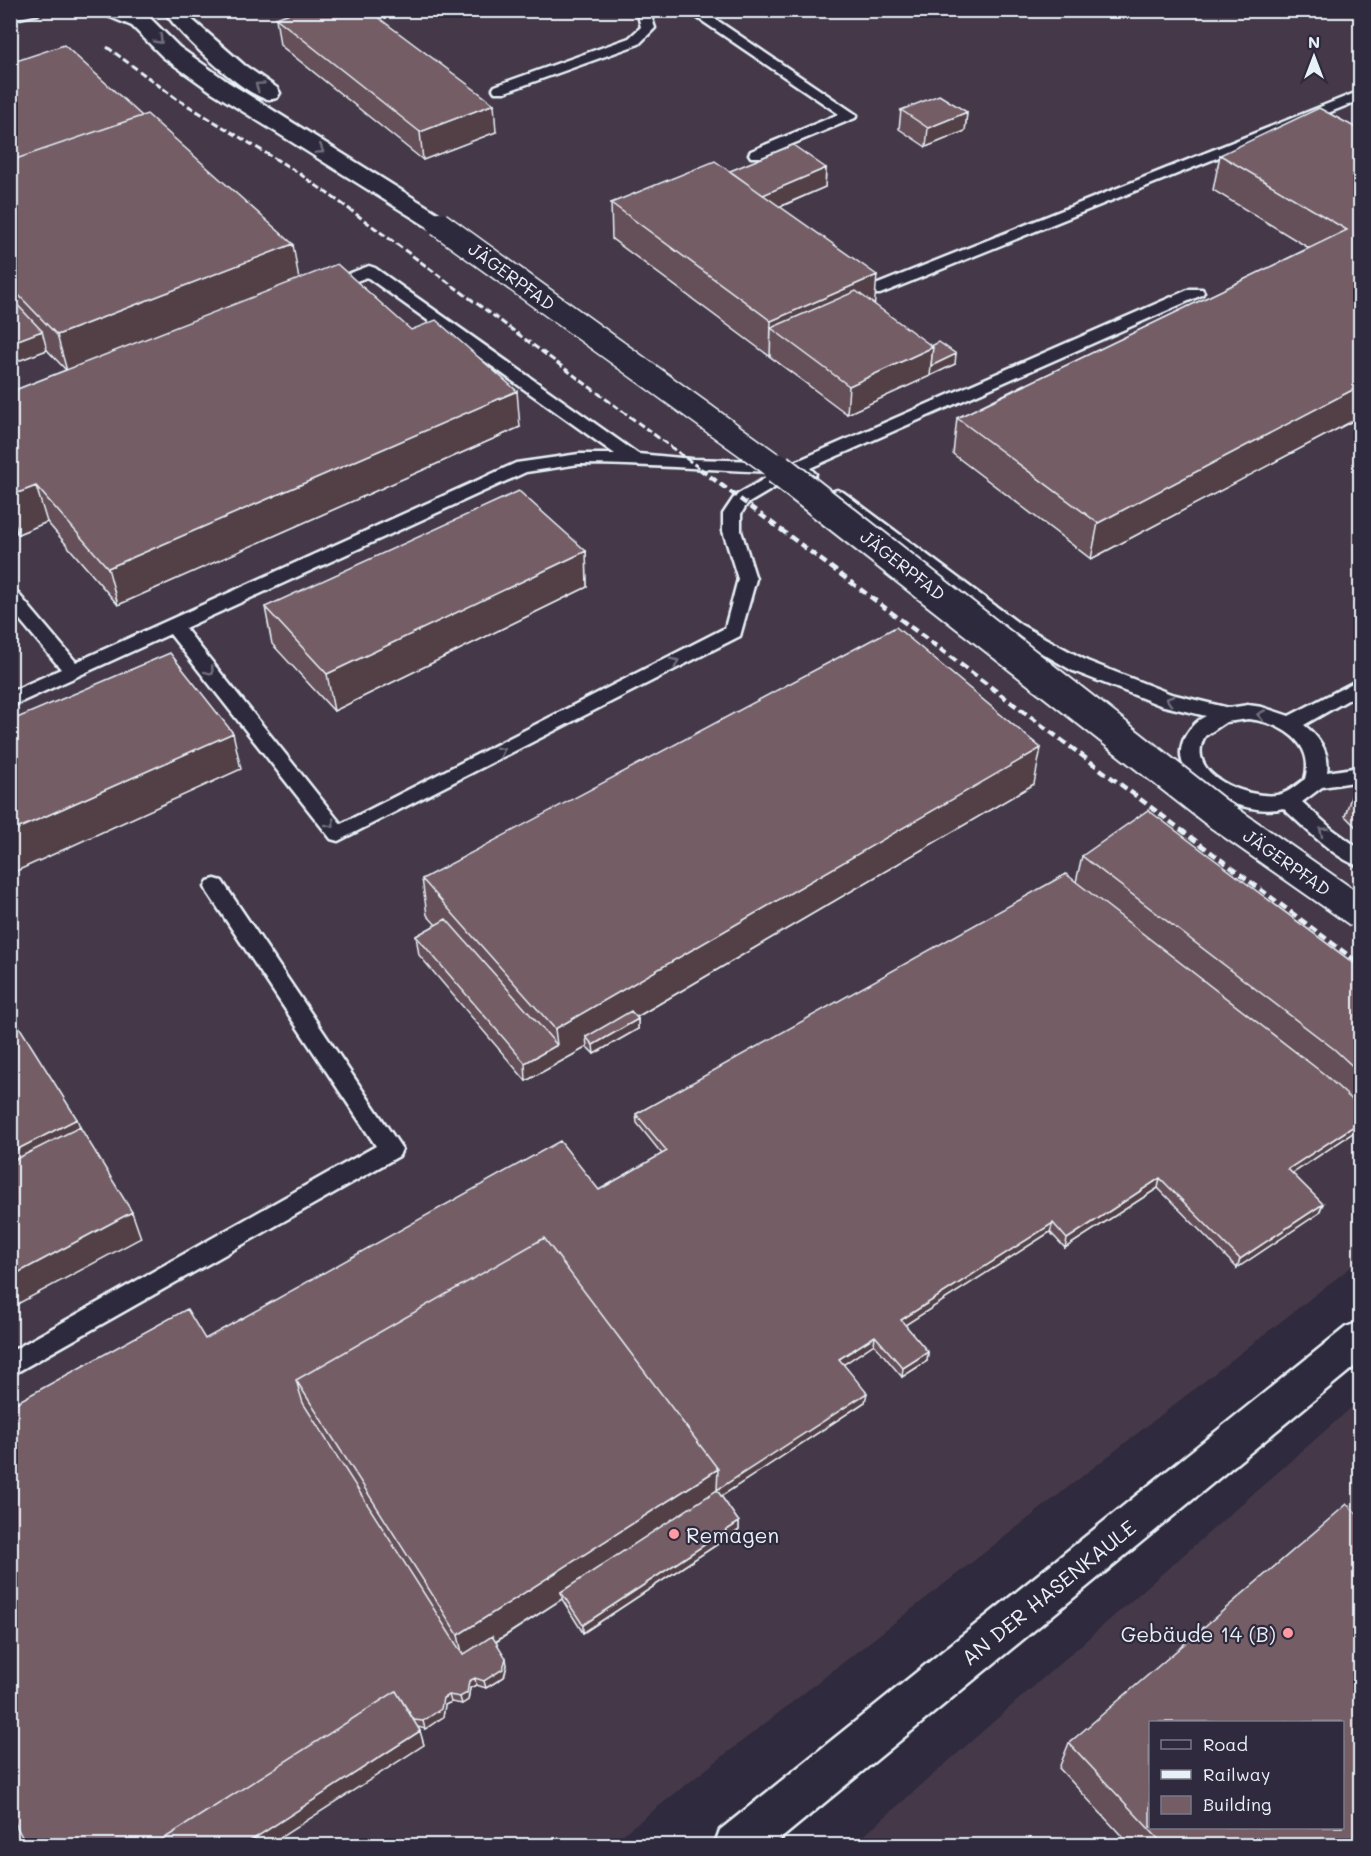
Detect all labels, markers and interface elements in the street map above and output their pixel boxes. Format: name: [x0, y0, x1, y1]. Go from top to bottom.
north arrow: [1284, 27, 1344, 87]
text: N: [1308, 31, 1320, 52]
one-way arrow: [152, 33, 163, 44]
one-way arrow: [255, 82, 266, 93]
one-way arrow: [314, 142, 324, 154]
street label: JÄGERPFAD: [464, 236, 560, 316]
street label: JÄGERPFAD: [856, 524, 950, 606]
one-way arrow: [668, 658, 679, 669]
one-way arrow: [202, 664, 213, 675]
one-way arrow: [1165, 695, 1176, 707]
one-way arrow: [1257, 709, 1267, 722]
one-way arrow: [495, 746, 506, 758]
one-way arrow: [323, 817, 334, 828]
street label: JÄGERPFAD: [1239, 823, 1335, 901]
one-way arrow: [1319, 827, 1330, 838]
street label: AN DER HASENKAULE: [955, 1513, 1141, 1671]
place label: Remagen: [686, 1521, 779, 1548]
marker: Remagen: [667, 1527, 681, 1541]
place label: Gebäude 14 (B): [1121, 1620, 1276, 1647]
marker: Gebäude 14 (B): [1281, 1626, 1295, 1640]
legend: [1149, 1721, 1344, 1829]
text: Road: [1203, 1732, 1248, 1756]
text: Railway: [1203, 1762, 1270, 1786]
text: Building: [1203, 1792, 1271, 1816]

